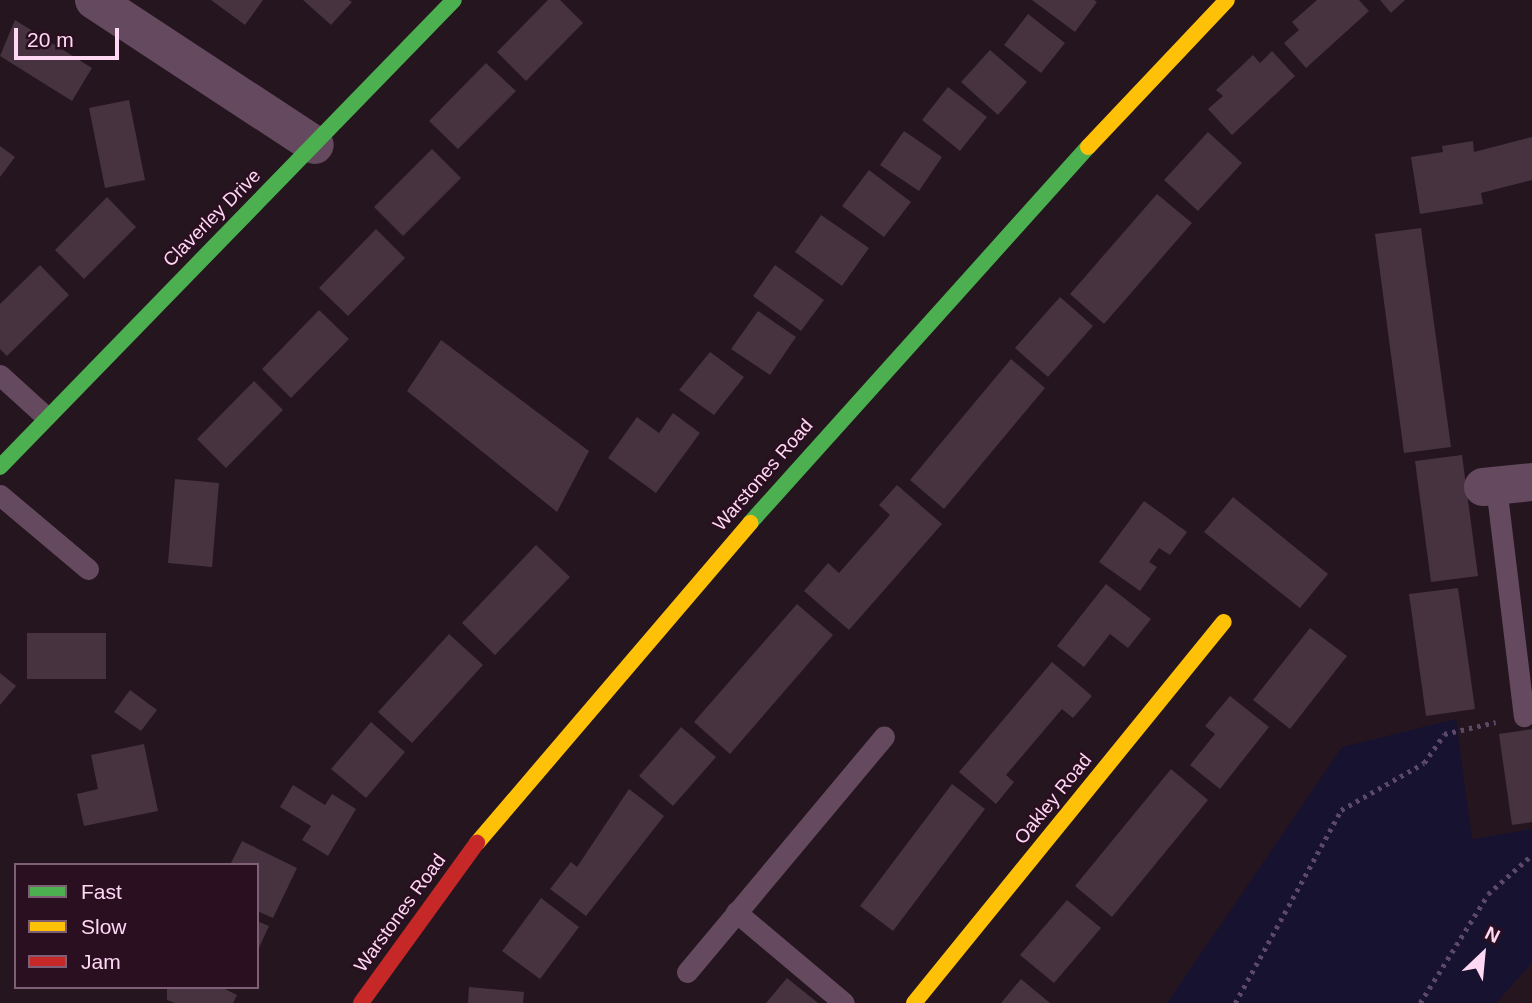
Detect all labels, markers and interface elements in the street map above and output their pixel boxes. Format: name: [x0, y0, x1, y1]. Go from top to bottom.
scale bar: [18, 14, 122, 58]
text: 20 m: [27, 28, 74, 51]
street label: Claverley Drive: [158, 164, 266, 272]
street label: Warstones Road: [708, 414, 818, 536]
street label: Oakley Road: [1010, 749, 1096, 849]
street label: Warstones Road: [349, 849, 451, 977]
legend: [14, 863, 259, 989]
text: Fast: [81, 880, 122, 903]
text: Slow: [81, 915, 127, 938]
north arrow: [1448, 919, 1518, 989]
text: N: [1482, 922, 1503, 947]
text: Jam: [81, 950, 121, 973]

